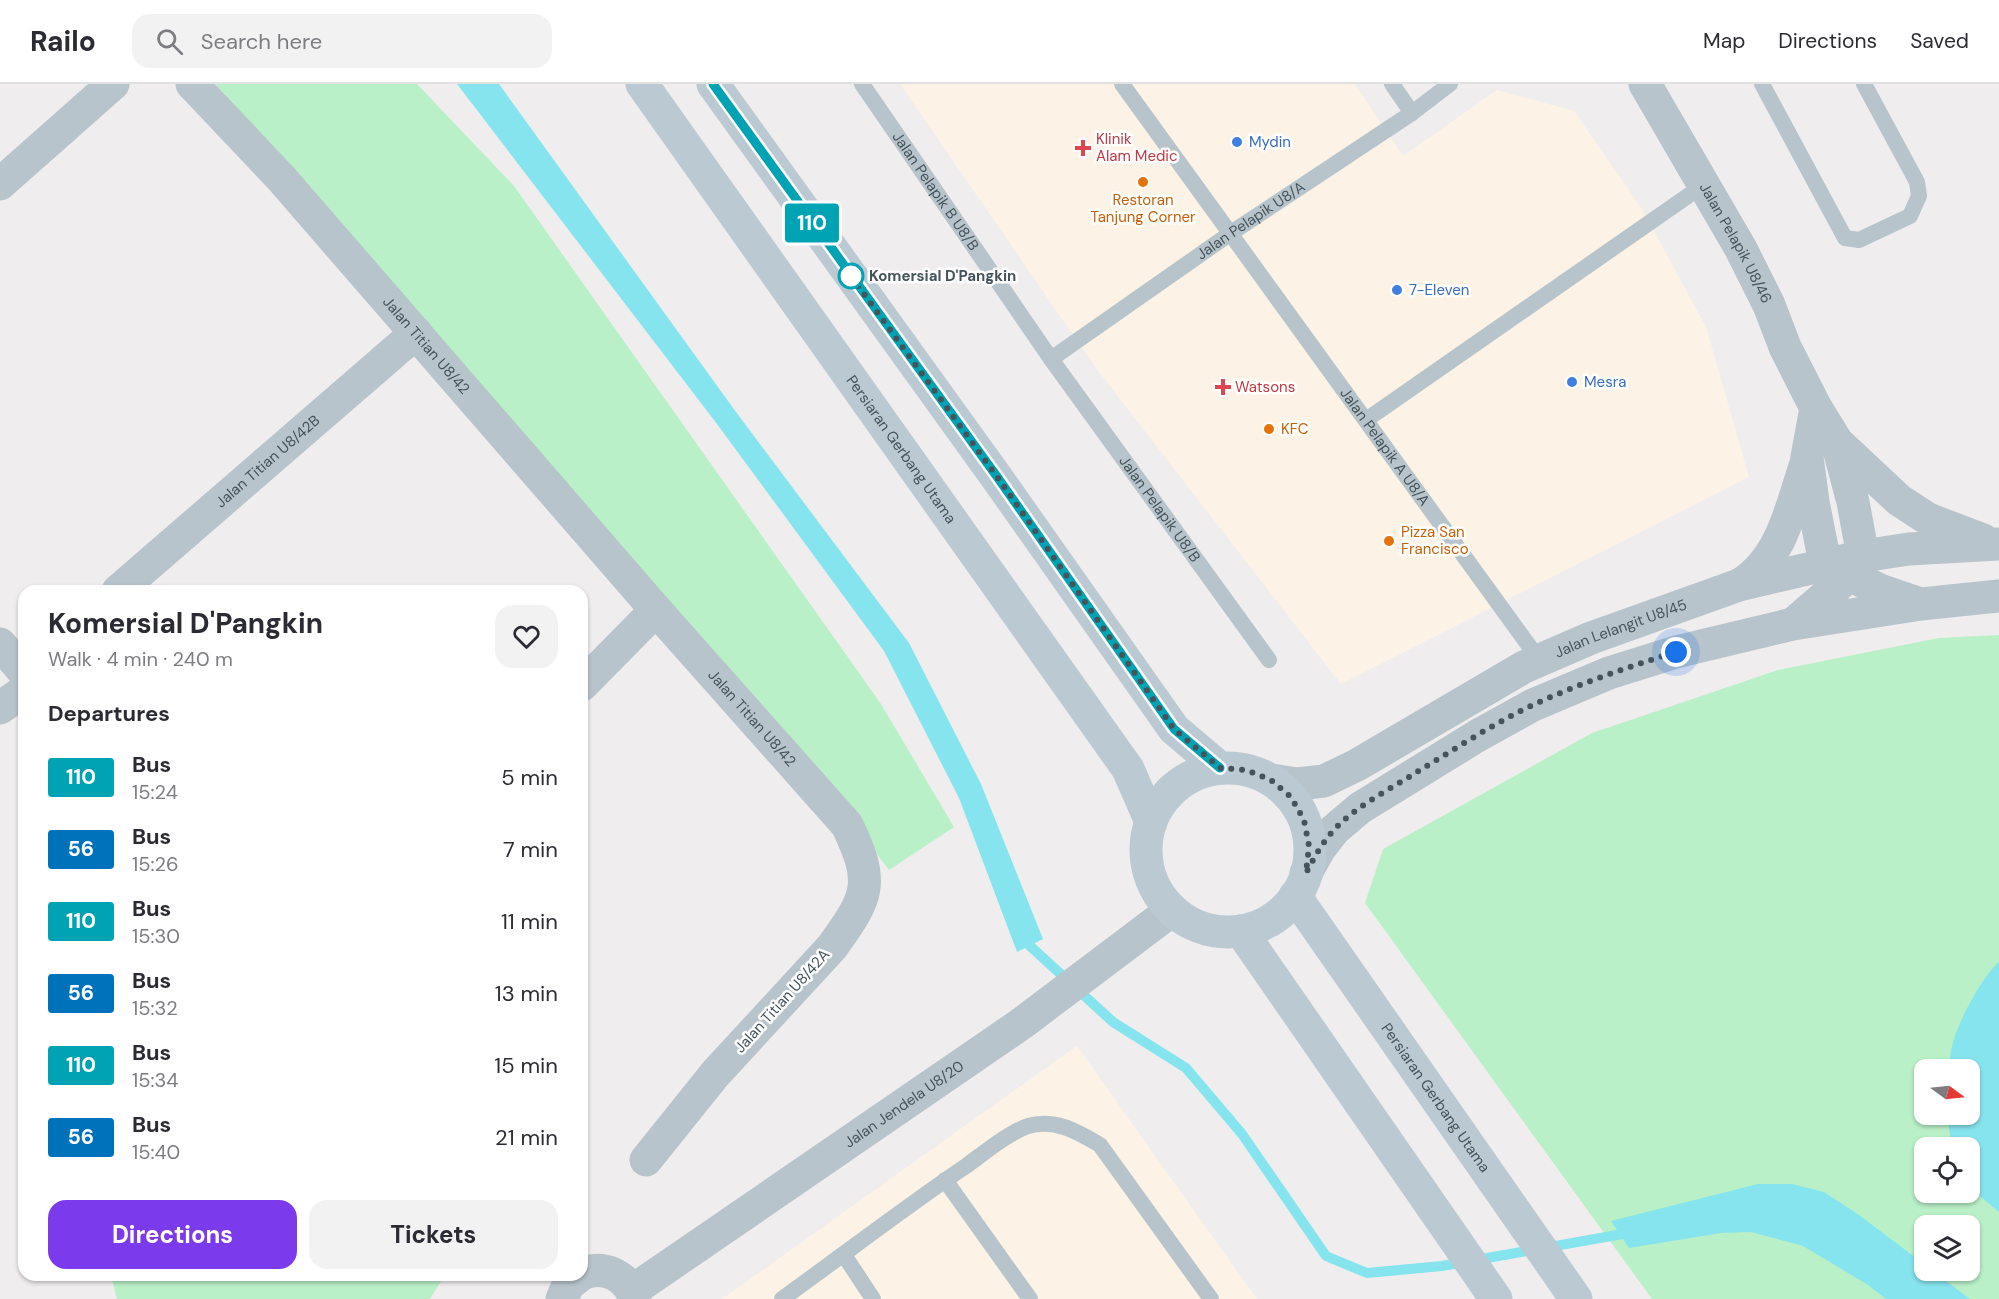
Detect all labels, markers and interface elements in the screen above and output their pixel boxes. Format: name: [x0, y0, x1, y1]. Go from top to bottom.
search box: [132, 14, 552, 68]
text: Railo: [30, 23, 96, 60]
icon: search: [153, 25, 186, 58]
text: Search here: [201, 27, 322, 56]
text: Map: [1703, 27, 1745, 55]
text: Directions: [1778, 27, 1877, 55]
text: Saved: [1910, 27, 1969, 55]
street label: Jalan Pelapik B U8/B: [888, 128, 984, 255]
place label: Klinik Alam Medic: [1096, 129, 1178, 166]
place label: Mydin: [1249, 132, 1291, 152]
marker: Mydin: [1230, 135, 1244, 149]
marker: Klinik Alam Medic: [1074, 139, 1092, 157]
marker: Restoran Tanjung Corner: [1136, 175, 1150, 189]
street label: Jalan Pelapik U8/A: [1192, 177, 1309, 264]
street label: Jalan Pelapik U8/46: [1695, 179, 1777, 307]
place label: Restoran Tanjung Corner: [1090, 190, 1196, 227]
line badge: 110: [778, 204, 846, 242]
text: 110: [797, 209, 827, 237]
marker: Komersial D'Pangkin: [838, 263, 864, 289]
place label: Komersial D'Pangkin: [869, 266, 1016, 286]
place label: 7-Eleven: [1409, 280, 1469, 300]
marker: 7-Eleven: [1390, 283, 1404, 297]
street label: Jalan Titian U8/42: [378, 292, 474, 398]
street label: Persiaran Gerbang Utama: [842, 371, 961, 528]
place label: Mesra: [1584, 372, 1626, 392]
marker: Mesra: [1565, 375, 1579, 389]
place label: Watsons: [1235, 377, 1295, 397]
marker: Watsons: [1216, 380, 1230, 394]
street label: Jalan Pelapik A U8/A: [1335, 384, 1434, 510]
street label: Jalan Titian U8/42B: [211, 411, 324, 512]
place label: KFC: [1281, 419, 1309, 439]
marker: KFC: [1262, 422, 1276, 436]
street label: Jalan Pelapik U8/B: [1114, 452, 1205, 566]
place label: Pizza San Francisco: [1401, 522, 1469, 559]
marker: Pizza San Francisco: [1382, 534, 1396, 548]
street label: Jalan Lelangit U8/45: [1552, 595, 1689, 662]
text: Komersial D'Pangkin: [48, 605, 323, 642]
button: heart: [495, 605, 558, 668]
your location: [1661, 637, 1691, 667]
text: Walk · 4 min · 240 m: [48, 646, 233, 672]
street label: Jalan Titian U8/42: [704, 665, 800, 771]
text: Departures: [48, 699, 170, 728]
text: Bus: [132, 750, 171, 779]
text: 110: [66, 763, 96, 791]
text: 5 min: [501, 763, 558, 792]
text: 15:24: [132, 779, 178, 805]
text: Bus: [132, 822, 171, 851]
text: 56: [68, 835, 94, 863]
text: 7 min: [503, 835, 558, 864]
text: 15:26: [132, 851, 179, 877]
text: Bus: [132, 894, 171, 923]
text: 110: [66, 907, 96, 935]
text: 11 min: [501, 907, 558, 936]
text: 15:30: [132, 923, 180, 949]
street label: Jalan Titian U8/42A: [730, 945, 834, 1057]
text: Bus: [132, 966, 171, 995]
text: 56: [68, 979, 94, 1007]
text: 13 min: [495, 979, 558, 1008]
text: 15:32: [132, 995, 178, 1021]
street label: Persiaran Gerbang Utama: [1377, 1019, 1495, 1176]
text: Bus: [132, 1038, 171, 1067]
text: 110: [66, 1051, 96, 1079]
text: 15 min: [494, 1051, 558, 1080]
street label: Jalan Jendela U8/20: [840, 1056, 968, 1152]
north arrow: [1914, 1059, 1980, 1125]
map controls: [1914, 1059, 1980, 1281]
text: 15:34: [132, 1067, 178, 1093]
text: Bus: [132, 1110, 171, 1139]
text: 56: [68, 1123, 94, 1151]
text: 21 min: [495, 1123, 558, 1152]
button: locate: [1914, 1137, 1980, 1203]
text: 15:40: [132, 1139, 180, 1165]
button: Directions: [48, 1200, 297, 1269]
button: Tickets: [309, 1200, 558, 1269]
button: layers: [1914, 1215, 1980, 1281]

